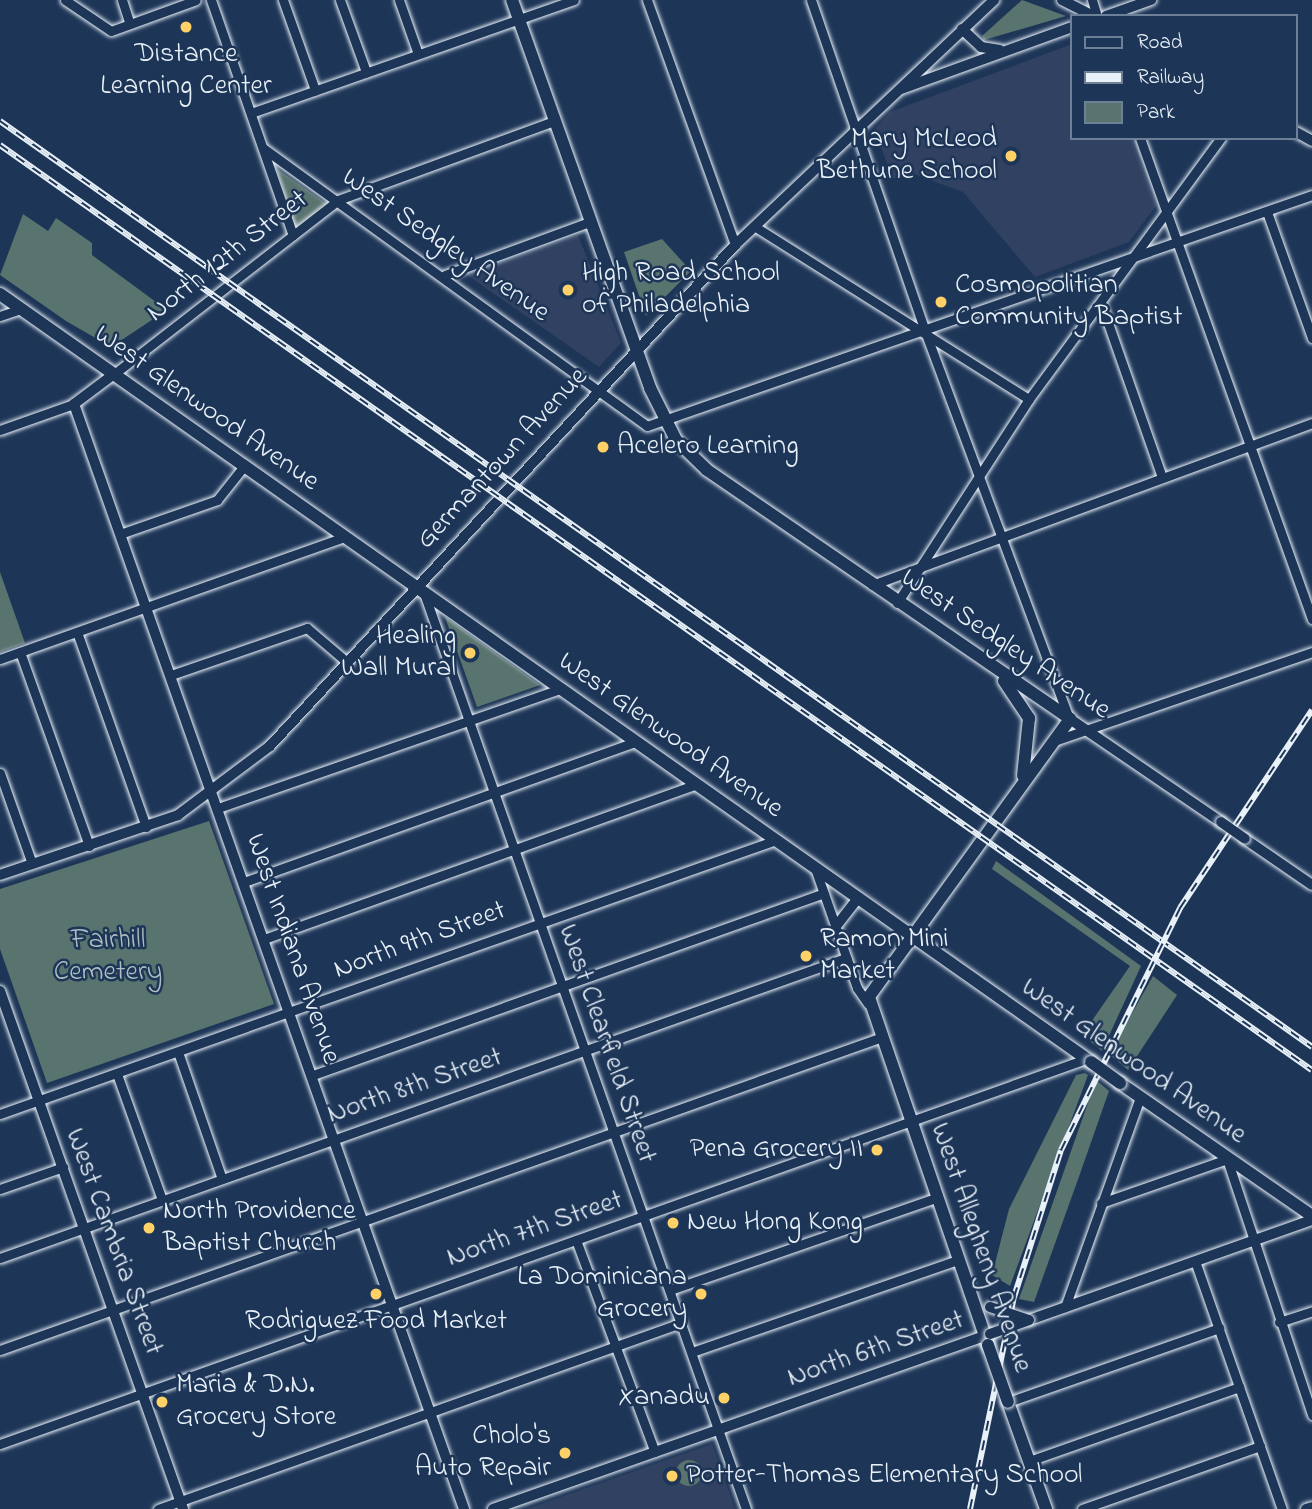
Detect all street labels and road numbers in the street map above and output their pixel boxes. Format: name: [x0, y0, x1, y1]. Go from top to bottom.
street label: West Sedgley Avenue: [335, 162, 555, 330]
street label: North 12th Street: [141, 184, 315, 330]
street label: West Glenwood Avenue: [87, 319, 325, 499]
street label: Germantown Avenue: [410, 361, 596, 557]
street label: West Sedgley Avenue: [894, 562, 1116, 728]
street label: West Glenwood Avenue: [551, 646, 789, 826]
street label: West Indiana Avenue: [237, 830, 347, 1068]
street label: North 9th Street: [329, 894, 511, 988]
street label: West Clearfield Street: [549, 920, 663, 1168]
street label: West Glenwood Avenue: [1014, 972, 1252, 1152]
street label: North 8th Street: [323, 1041, 507, 1133]
street label: West Allegheny Avenue: [922, 1119, 1038, 1377]
street label: West Cambria Street: [56, 1124, 170, 1360]
street label: North 7th Street: [443, 1184, 627, 1276]
street label: North 6th Street: [783, 1304, 969, 1396]

